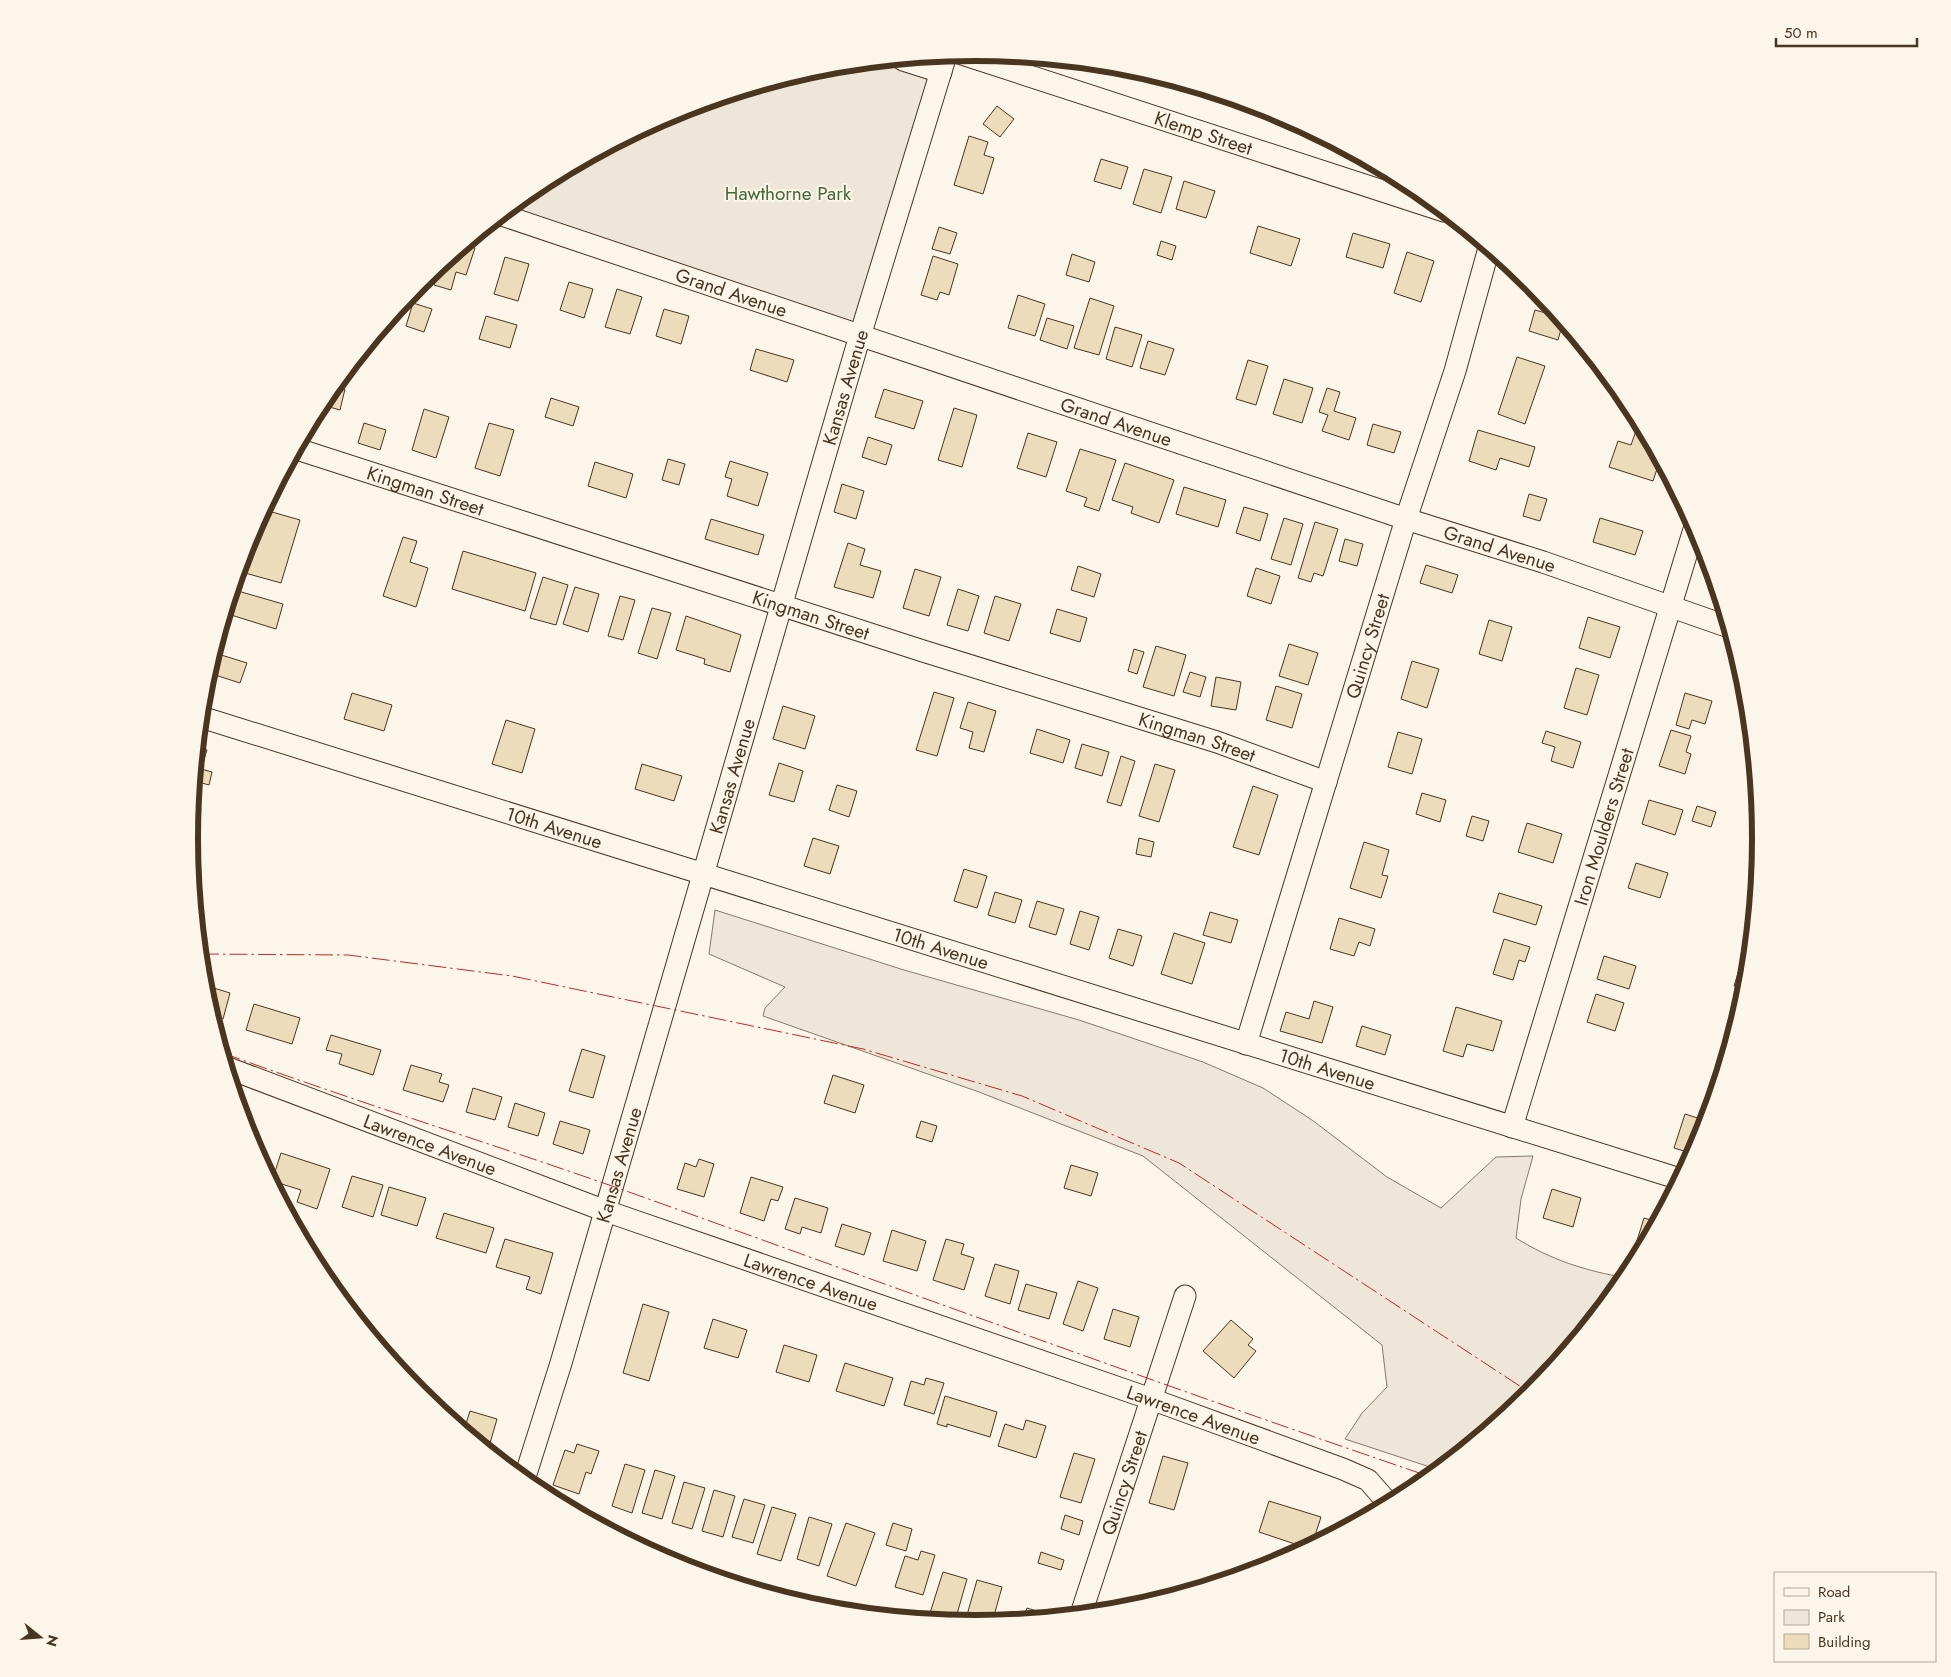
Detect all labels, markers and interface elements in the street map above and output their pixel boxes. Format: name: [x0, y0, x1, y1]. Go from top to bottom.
scale bar: [1776, 15, 1917, 47]
text: 50 m: [1784, 22, 1818, 44]
street label: Klemp Street: [1151, 104, 1256, 161]
park label: Hawthorne Park: [725, 180, 852, 207]
street label: Grand Avenue: [672, 261, 791, 324]
street label: Kansas Avenue: [815, 326, 875, 448]
street label: Grand Avenue: [1057, 390, 1176, 453]
street label: Kingman Street: [363, 459, 488, 522]
street label: Grand Avenue: [1440, 518, 1560, 579]
street label: Kingman Street: [749, 583, 873, 646]
street label: Quincy Street: [1339, 590, 1396, 702]
street label: Kingman Street: [1135, 705, 1260, 769]
street label: Kansas Avenue: [702, 715, 761, 837]
street label: Iron Moulders Street: [1567, 744, 1640, 909]
street label: 10th Avenue: [503, 800, 606, 855]
street label: 10th Avenue: [889, 920, 992, 976]
street label: 10th Avenue: [1276, 1041, 1379, 1097]
street label: Kansas Avenue: [589, 1104, 648, 1226]
street label: Lawrence Avenue: [360, 1107, 501, 1182]
street label: Lawrence Avenue: [740, 1246, 882, 1317]
street label: Lawrence Avenue: [1123, 1378, 1264, 1451]
street label: Quincy Street: [1094, 1427, 1154, 1539]
legend: [1774, 1572, 1936, 1662]
text: Road: [1818, 1581, 1850, 1603]
text: Park: [1818, 1606, 1845, 1628]
north arrow: [15, 1612, 65, 1662]
text: Building: [1818, 1631, 1870, 1653]
text: N: [41, 1633, 64, 1649]

